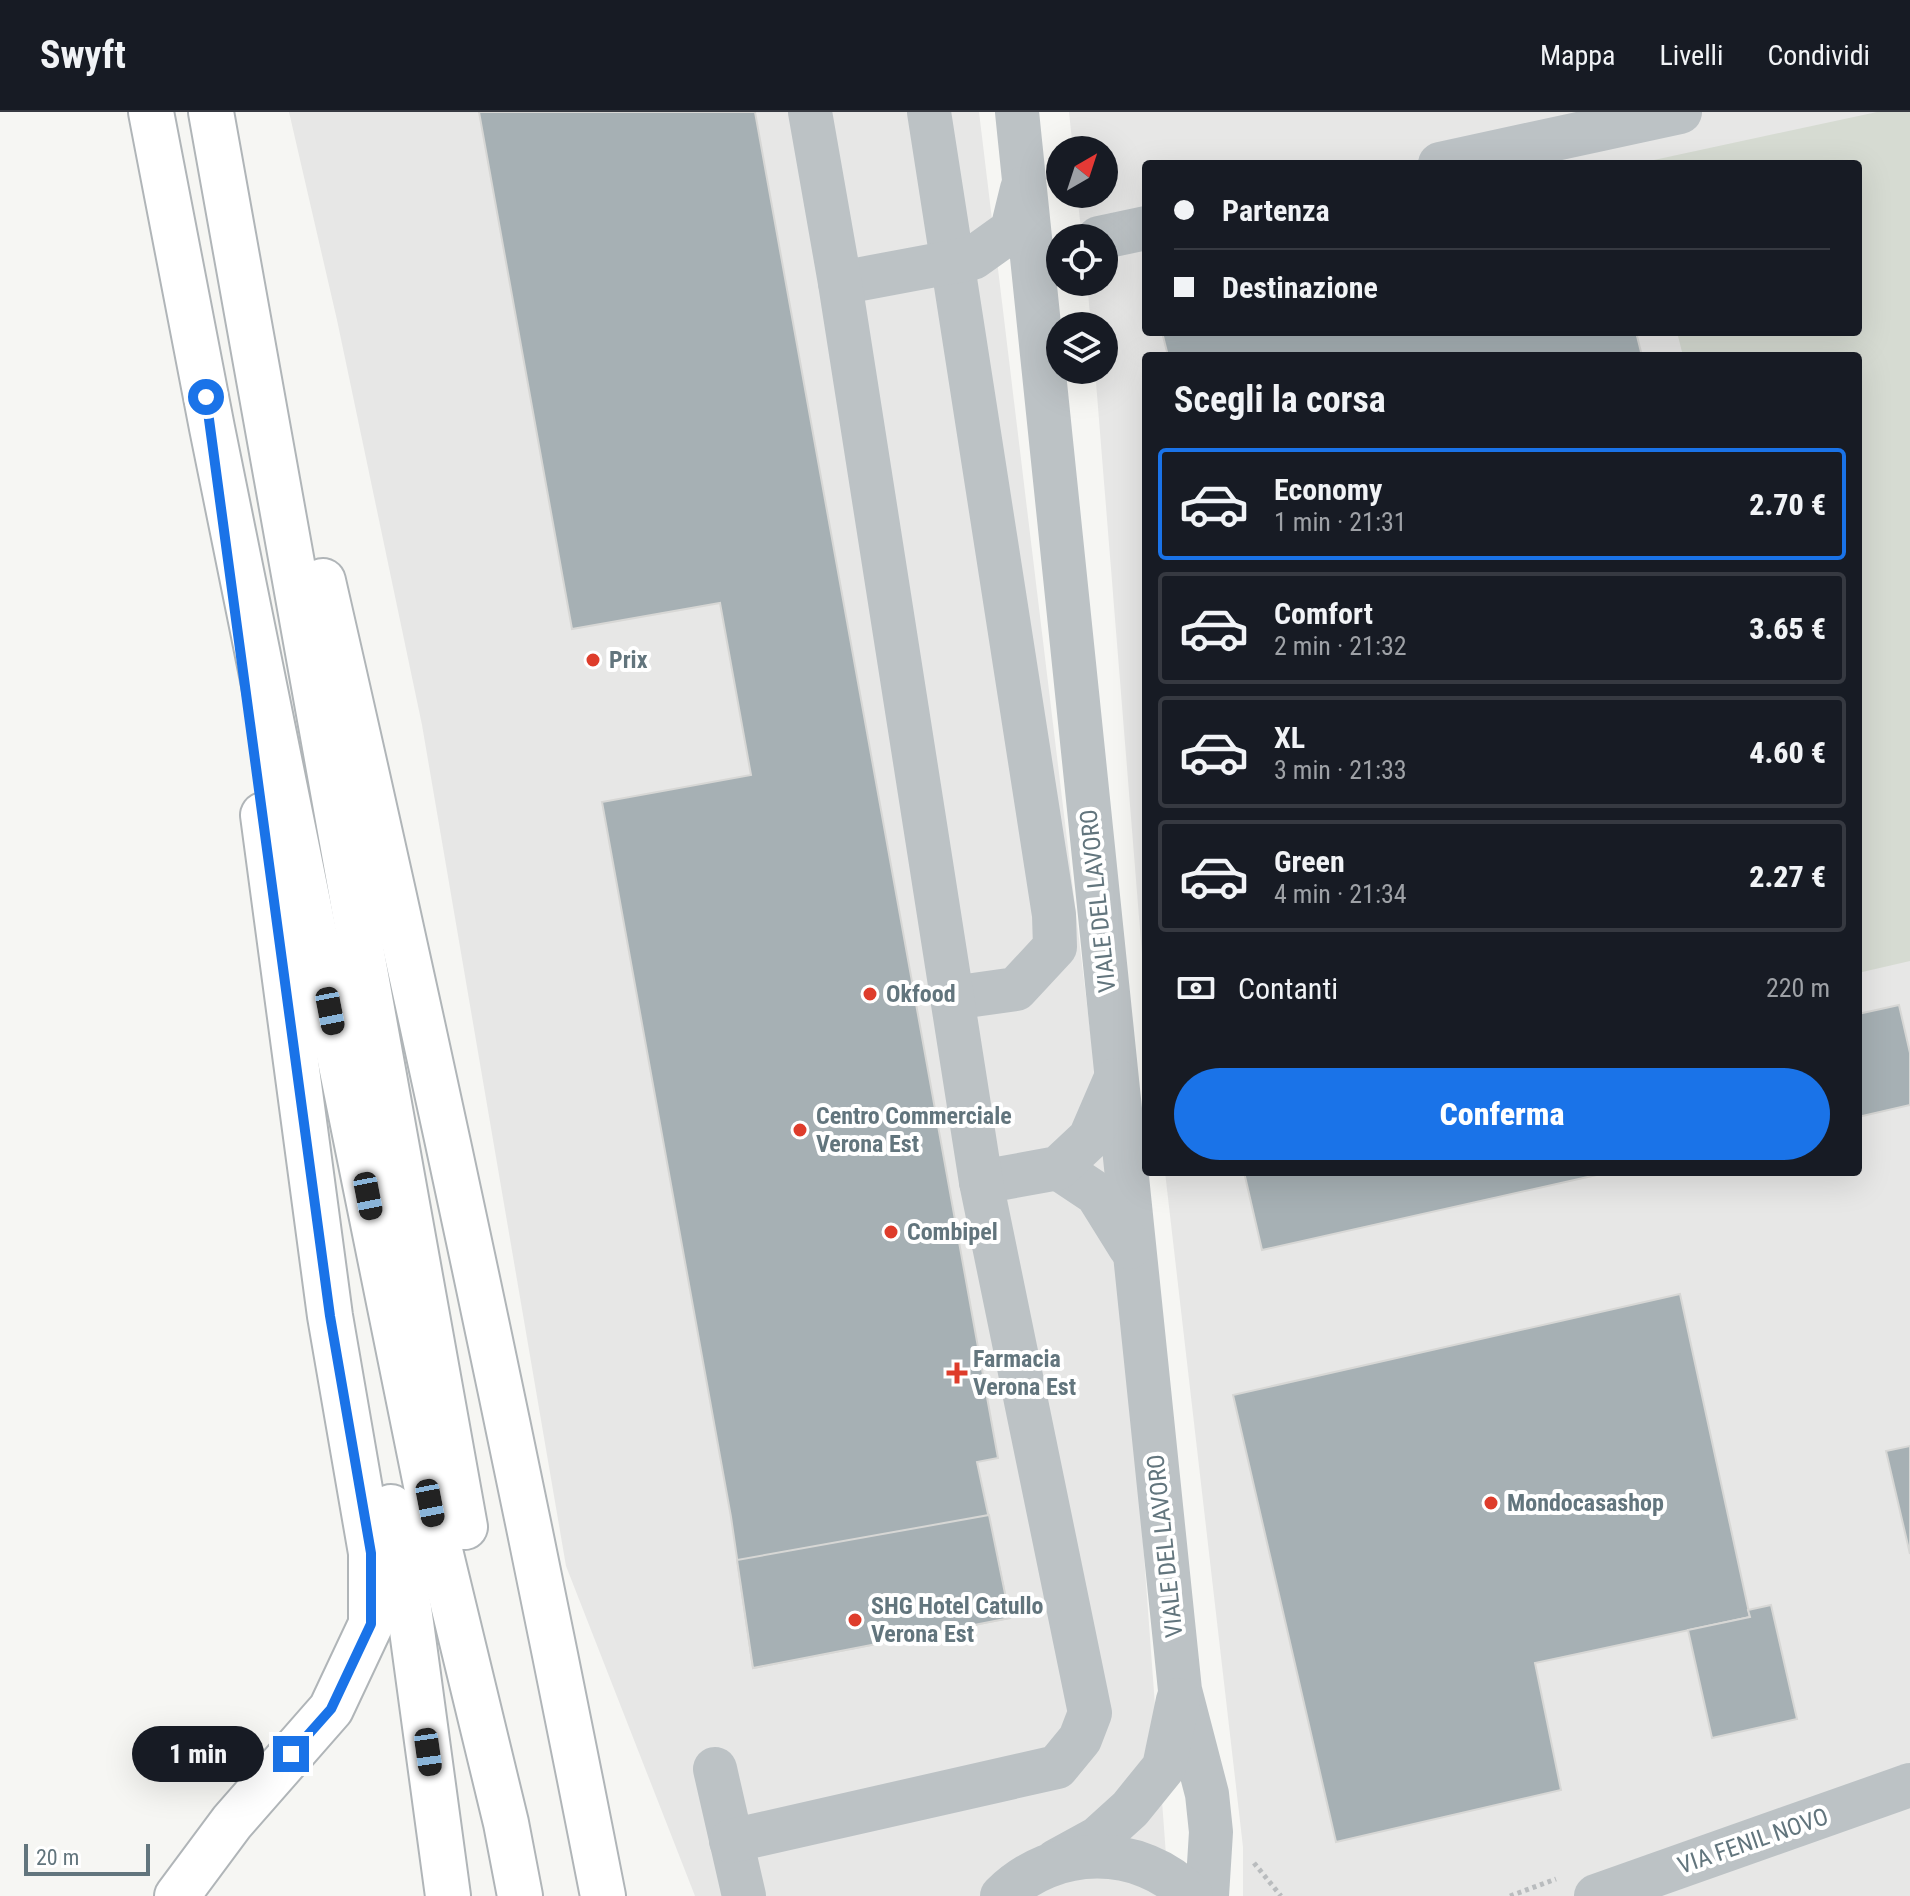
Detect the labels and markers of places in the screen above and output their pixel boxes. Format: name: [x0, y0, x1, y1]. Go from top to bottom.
place label: Prix: [609, 646, 648, 674]
marker: Prix: [584, 651, 602, 669]
place label: Okfood: [886, 980, 956, 1008]
marker: Okfood: [861, 985, 879, 1003]
place label: Centro Commerciale Verona Est: [816, 1102, 1012, 1158]
marker: Centro Commerciale Verona Est: [791, 1121, 809, 1139]
place label: Combipel: [907, 1218, 998, 1246]
marker: Combipel: [882, 1223, 900, 1241]
place label: Farmacia Verona Est: [973, 1345, 1076, 1401]
marker: Farmacia Verona Est: [948, 1364, 966, 1382]
place label: Mondocasashop: [1507, 1489, 1664, 1517]
marker: Mondocasashop: [1482, 1494, 1500, 1512]
place label: SHG Hotel Catullo Verona Est: [871, 1592, 1044, 1648]
marker: SHG Hotel Catullo Verona Est: [846, 1611, 864, 1629]

